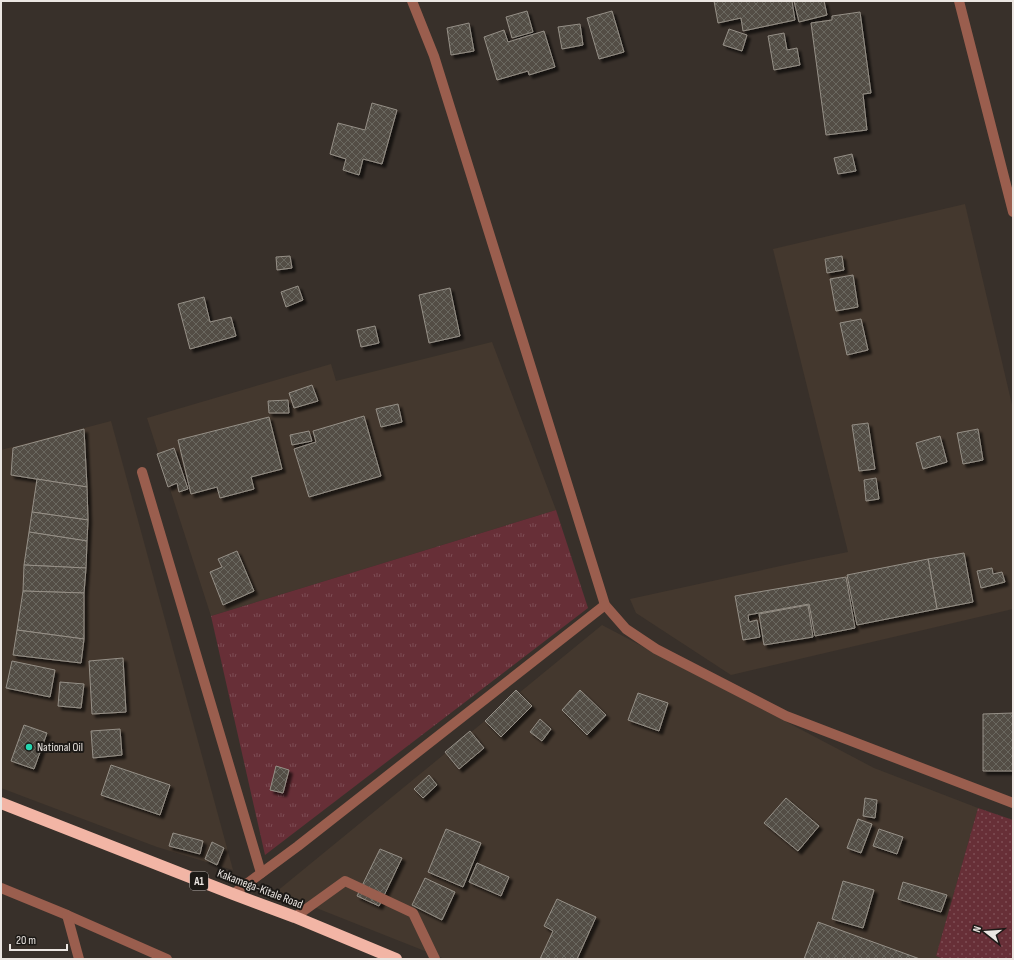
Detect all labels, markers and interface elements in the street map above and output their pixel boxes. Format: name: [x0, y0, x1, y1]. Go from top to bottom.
place label: National Oil: [37, 740, 83, 755]
marker: National Oil: [24, 742, 34, 752]
street label: Kakamega-Kitale Road: [215, 866, 305, 912]
road number: A1: [190, 872, 208, 890]
north arrow: [966, 912, 1006, 952]
text: N: [970, 924, 984, 934]
scale bar: [10, 926, 67, 952]
text: 20 m: [16, 933, 36, 948]

